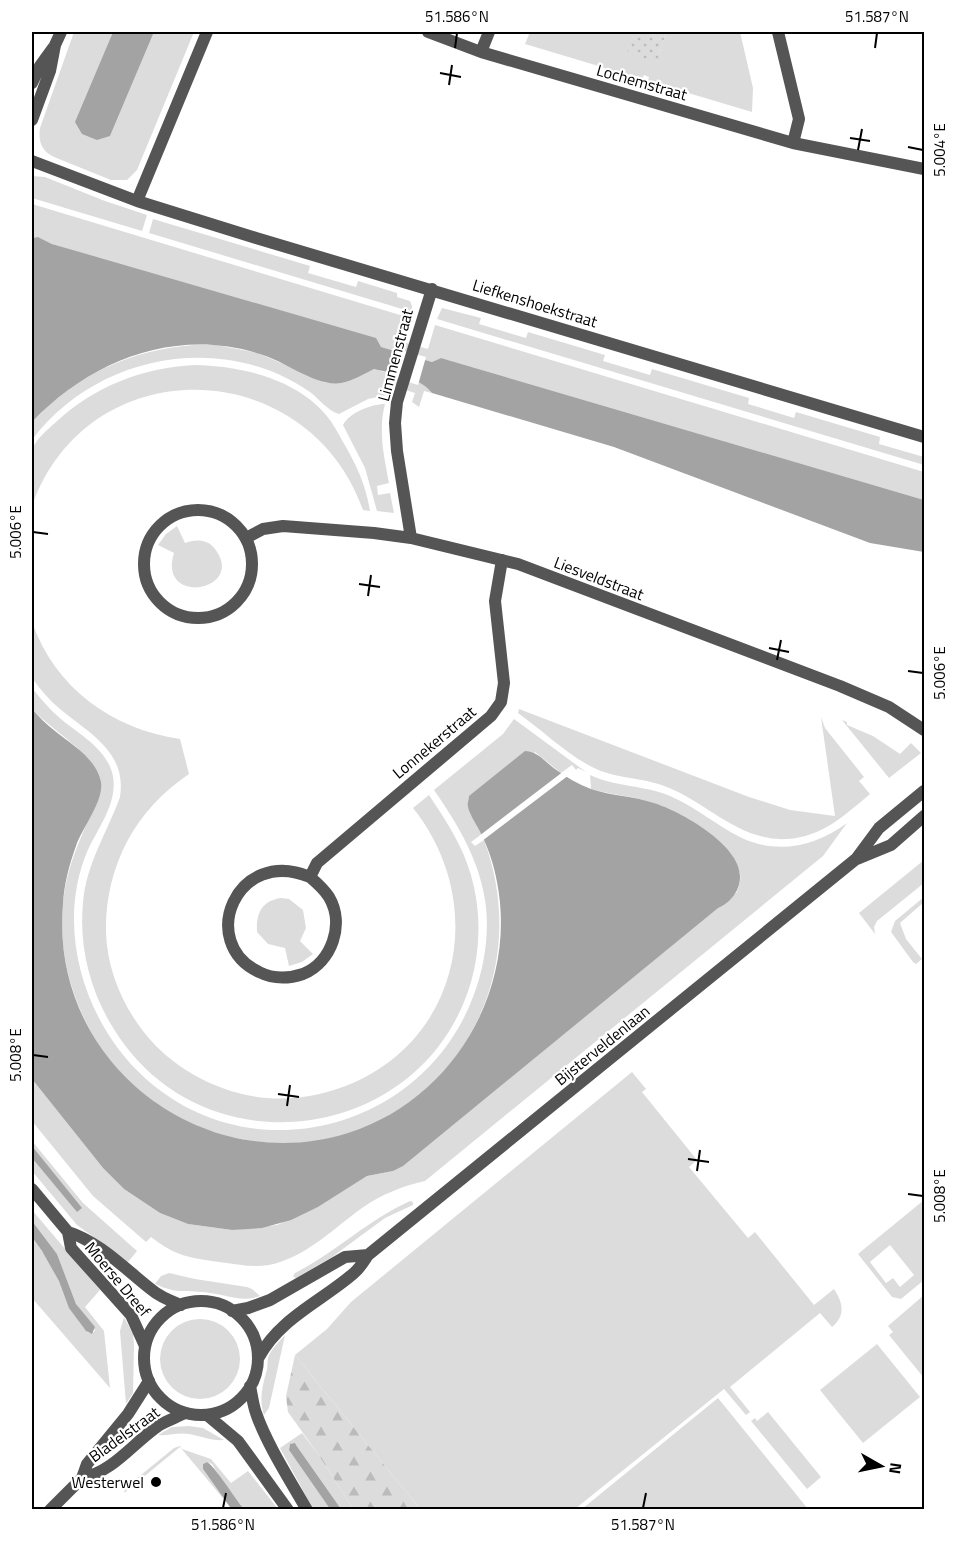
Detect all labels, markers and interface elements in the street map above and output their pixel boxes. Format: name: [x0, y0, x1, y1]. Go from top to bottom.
text: 51.586°N: [425, 5, 489, 28]
text: 51.587°N: [845, 5, 909, 28]
street label: Lochemstraat: [594, 58, 691, 106]
text: 5.004°E: [928, 123, 951, 177]
street label: Liefkenshoekstraat: [470, 273, 601, 333]
street label: Limmenstraat: [371, 306, 419, 404]
text: 5.006°E: [4, 505, 27, 559]
street label: Liesveldstraat: [551, 550, 648, 606]
text: 5.006°E: [928, 646, 951, 700]
street label: Lonnekerstraat: [387, 700, 481, 784]
street label: Bijsterveldenlaan: [549, 999, 655, 1091]
text: 5.008°E: [4, 1028, 27, 1082]
text: 5.008°E: [928, 1169, 951, 1223]
street label: Moerse Dreef: [79, 1236, 157, 1322]
street label: Bladelstraat: [84, 1400, 165, 1468]
north arrow: [851, 1436, 911, 1496]
text: N: [883, 1461, 909, 1476]
place label: Westerwel: [72, 1470, 144, 1494]
marker: Westerwel: [149, 1475, 163, 1489]
text: 51.586°N: [191, 1513, 255, 1536]
text: 51.587°N: [611, 1513, 675, 1536]

